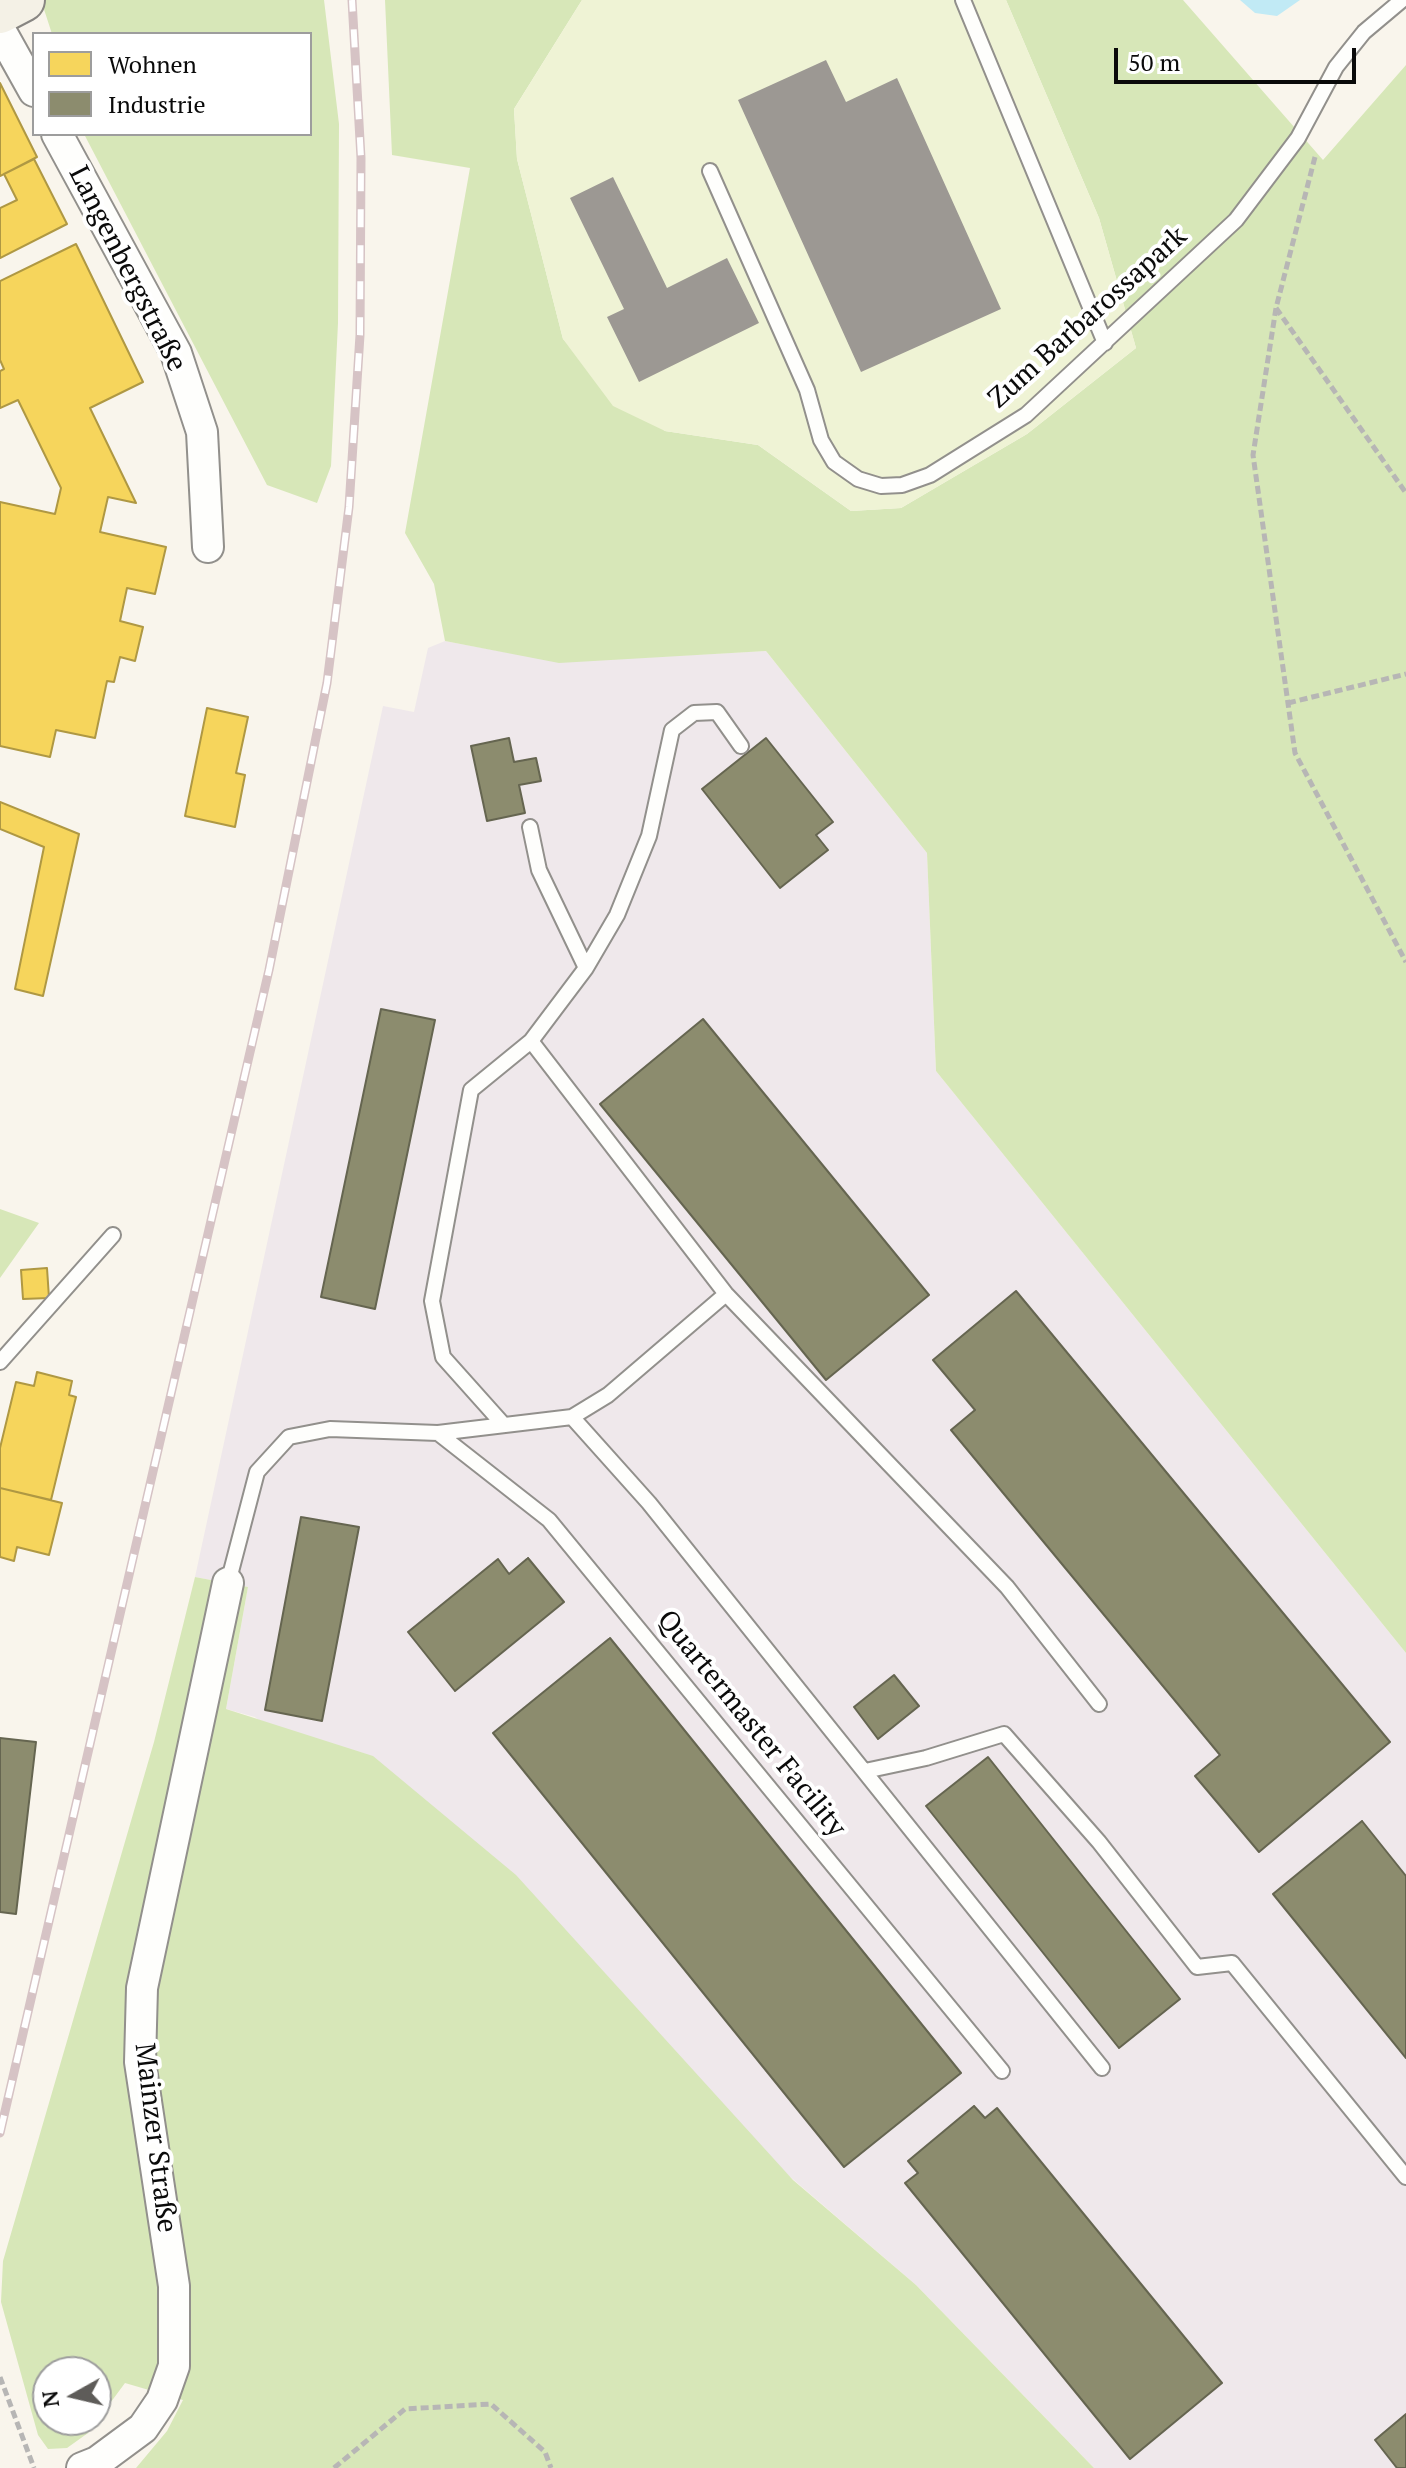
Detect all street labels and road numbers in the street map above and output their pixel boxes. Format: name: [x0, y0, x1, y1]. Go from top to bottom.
street label: Langenbergstraße: [61, 161, 193, 377]
street label: Zum Barbarossapark: [982, 220, 1194, 416]
street label: Quartermaster Facility: [649, 1604, 853, 1844]
street label: Mainzer Straße: [127, 2041, 183, 2235]

